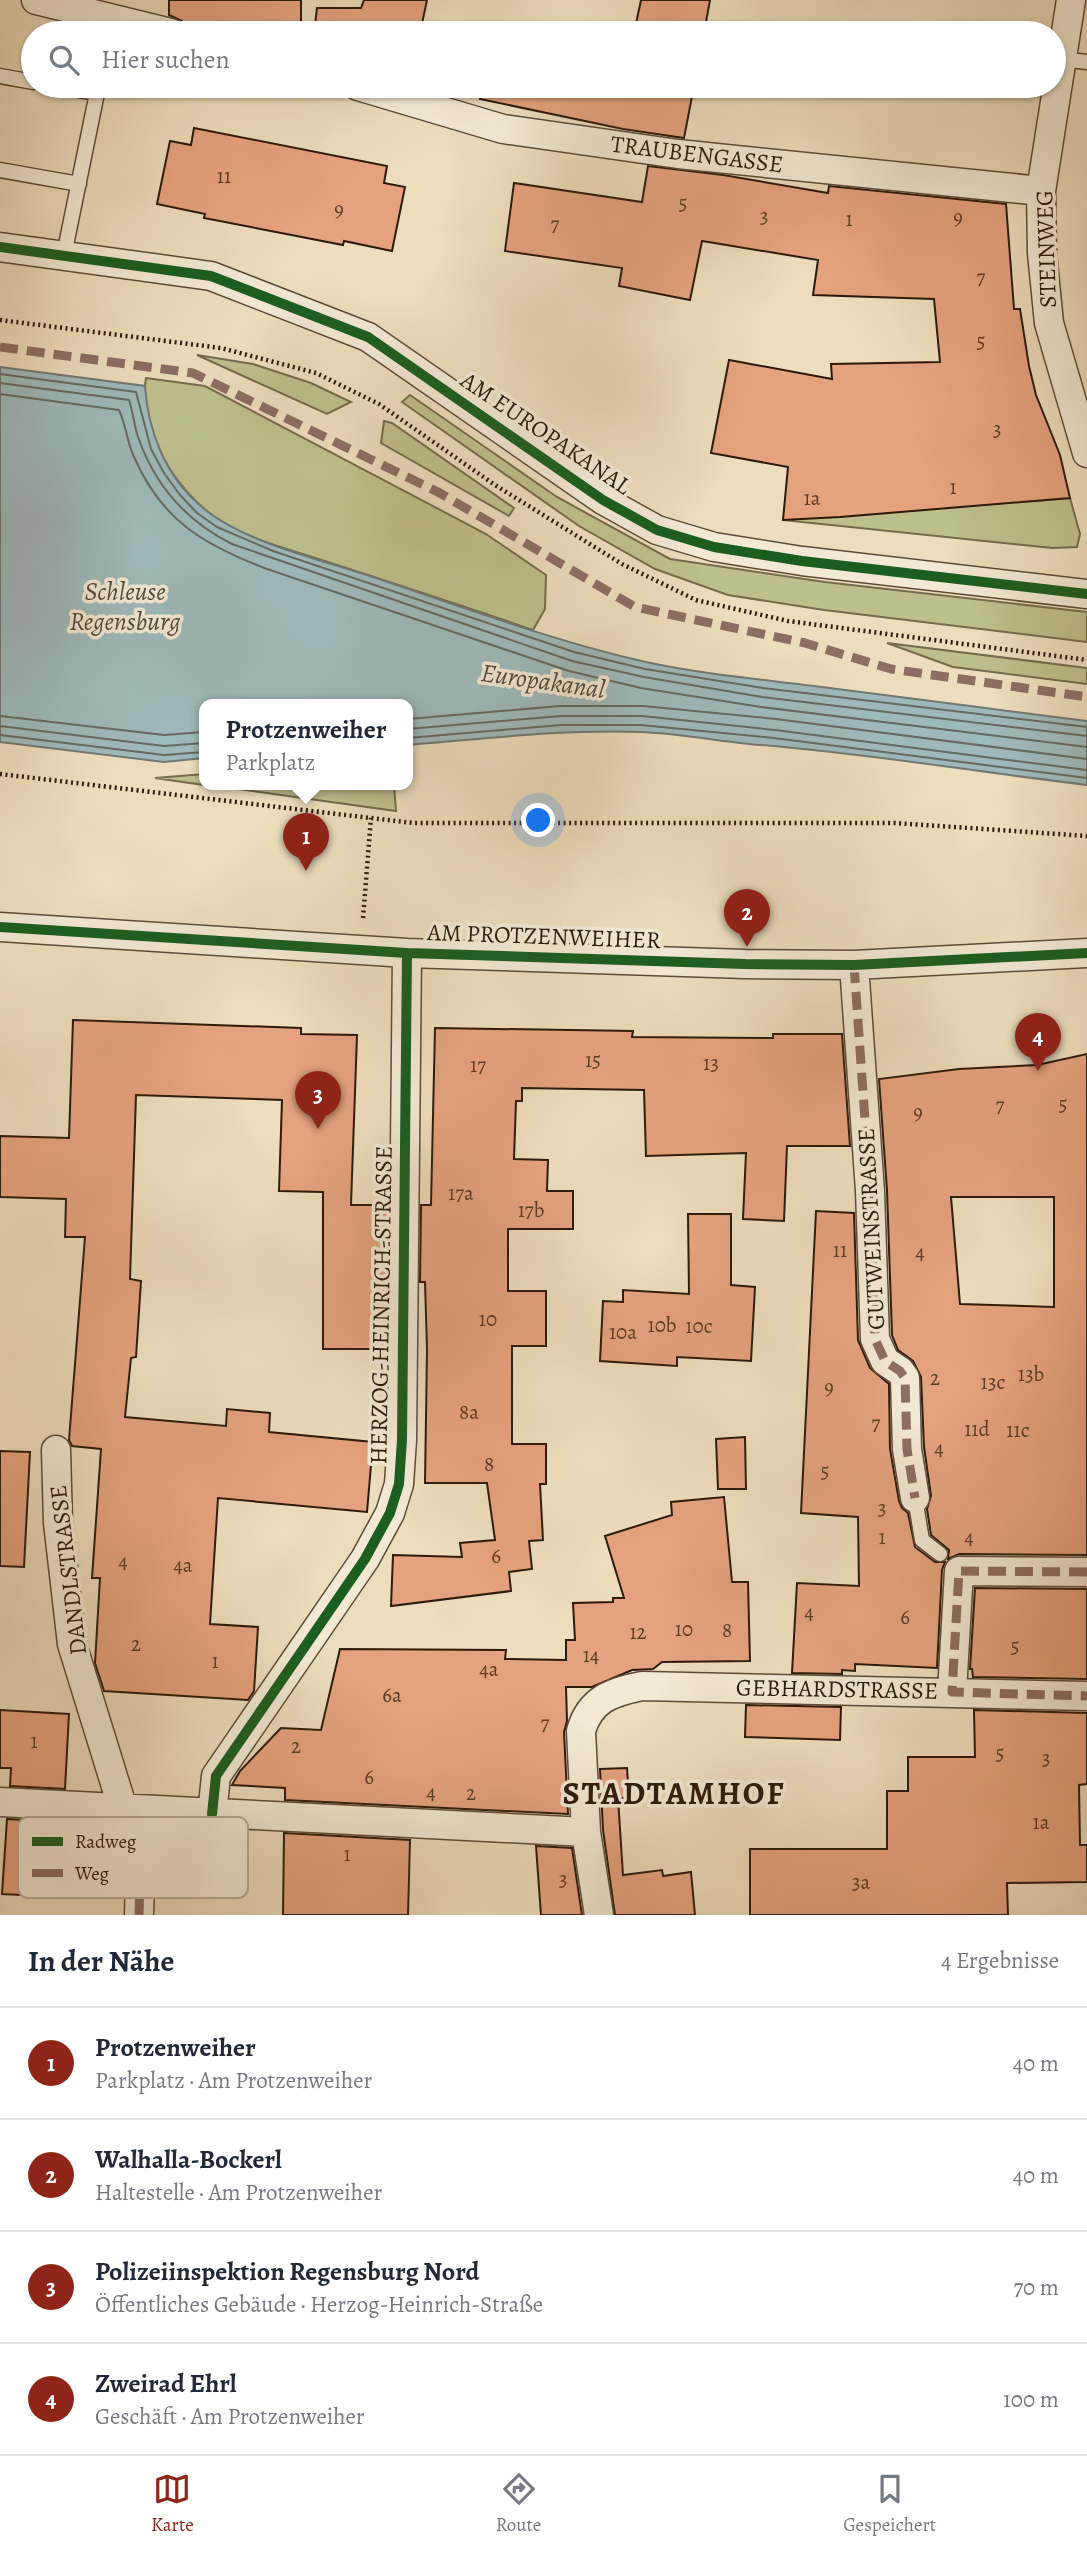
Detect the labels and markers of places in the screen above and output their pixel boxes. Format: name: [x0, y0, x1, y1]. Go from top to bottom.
pin: 1: [283, 813, 329, 871]
pin: 2: [724, 889, 770, 947]
pin: 4: [1015, 1013, 1061, 1071]
pin: 3: [295, 1071, 341, 1129]

